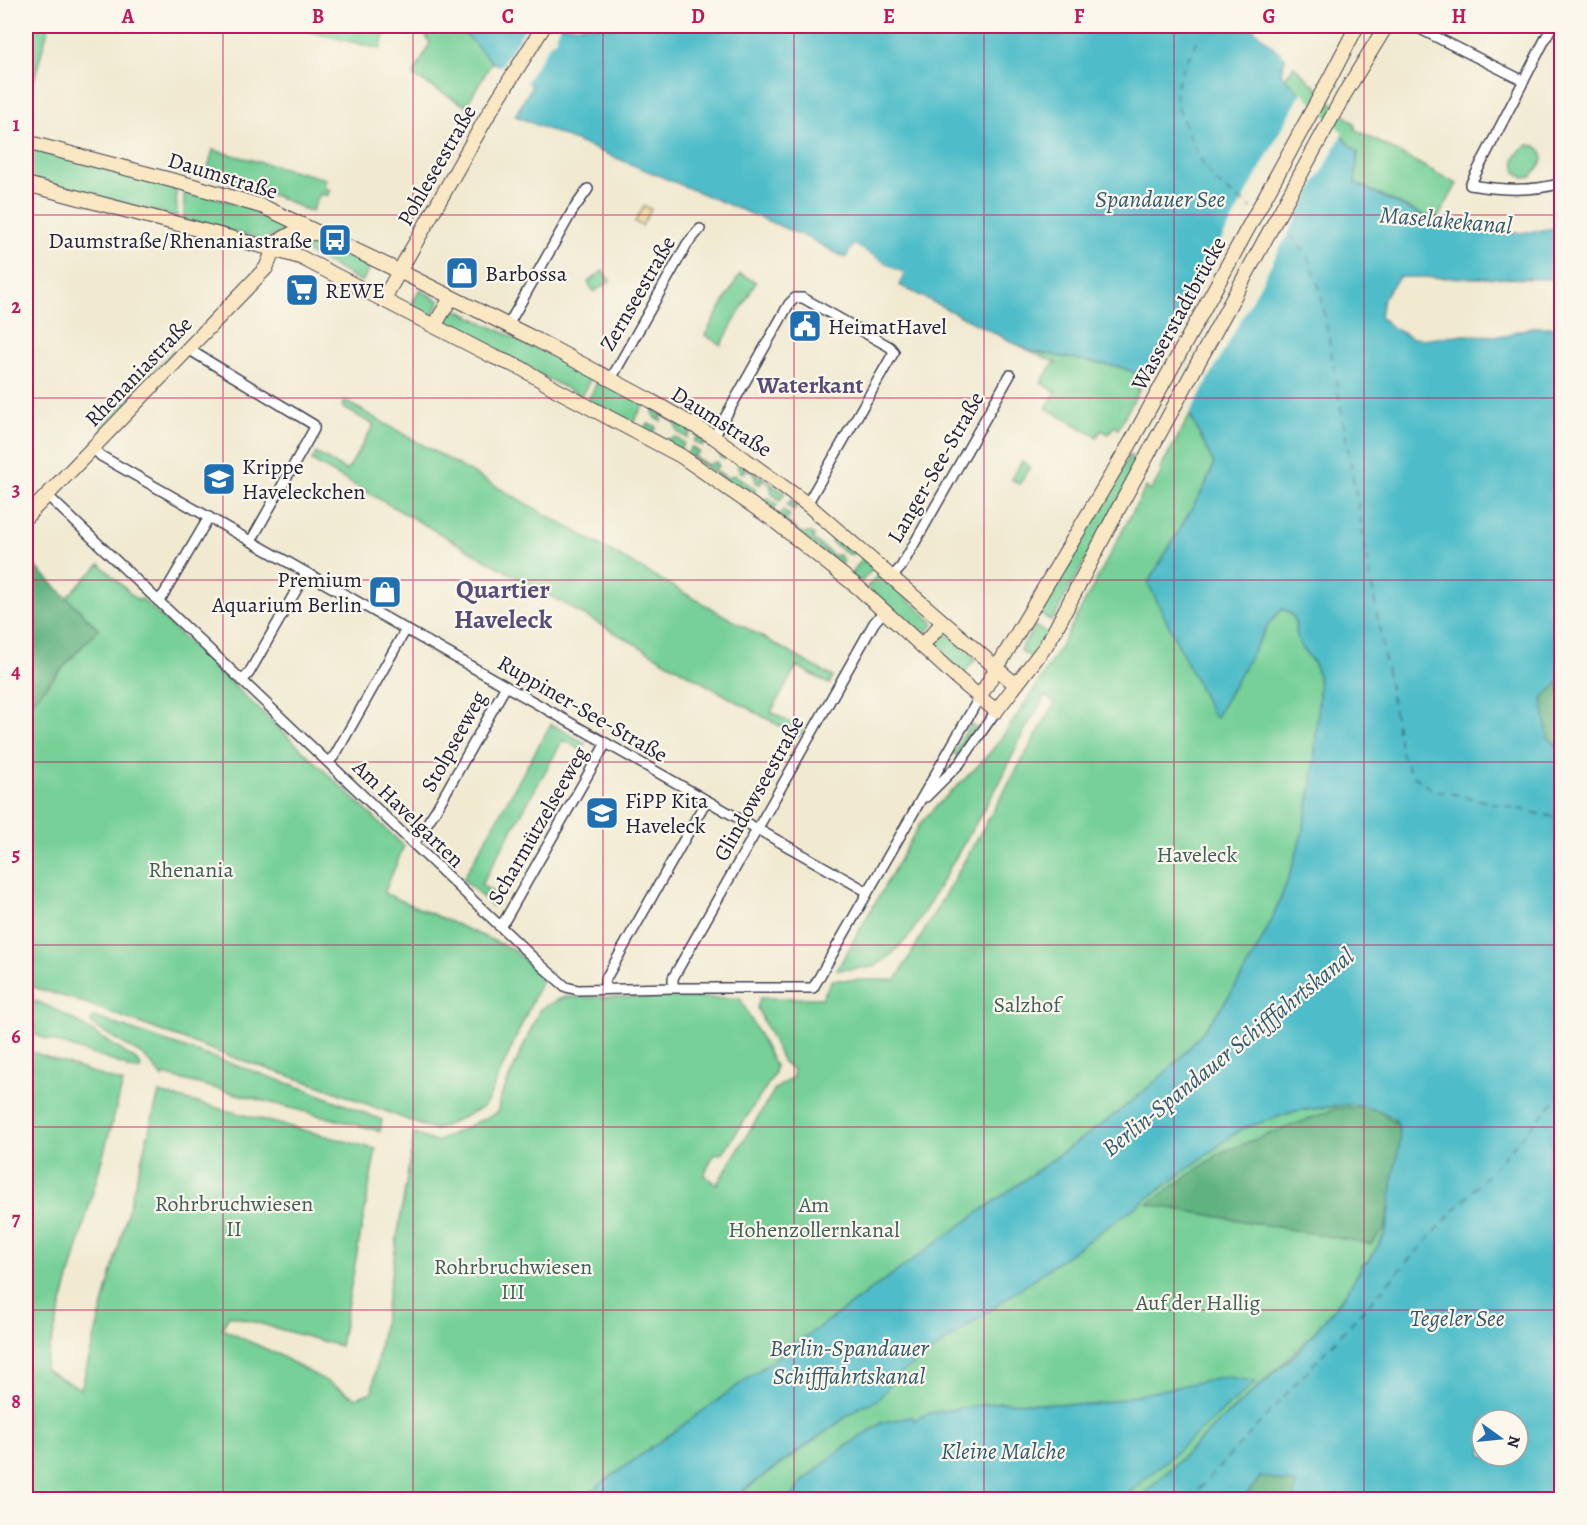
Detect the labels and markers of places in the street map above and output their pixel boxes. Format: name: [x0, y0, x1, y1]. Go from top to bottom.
bus stop icon: Daumstraße/Rhenaniastraße: [317, 222, 353, 258]
place label: Daumstraße/Rhenaniastraße: [48, 226, 312, 256]
shop icon: Barbossa: [444, 255, 480, 291]
place label: Barbossa: [485, 259, 568, 289]
supermarket icon: REWE: [284, 272, 320, 308]
place label: REWE: [325, 276, 385, 306]
public building icon: HeimatHavel: [787, 308, 823, 344]
place label: HeimatHavel: [828, 312, 947, 342]
place label: Krippe Haveleckchen: [242, 452, 365, 507]
school or university icon: Krippe Haveleckchen: [201, 461, 237, 497]
place label: Premium Aquarium Berlin: [211, 565, 362, 620]
shop icon: Premium Aquarium Berlin: [367, 574, 403, 610]
place label: FiPP Kita Haveleck: [625, 786, 709, 841]
school or university icon: FiPP Kita Haveleck: [584, 795, 620, 831]

